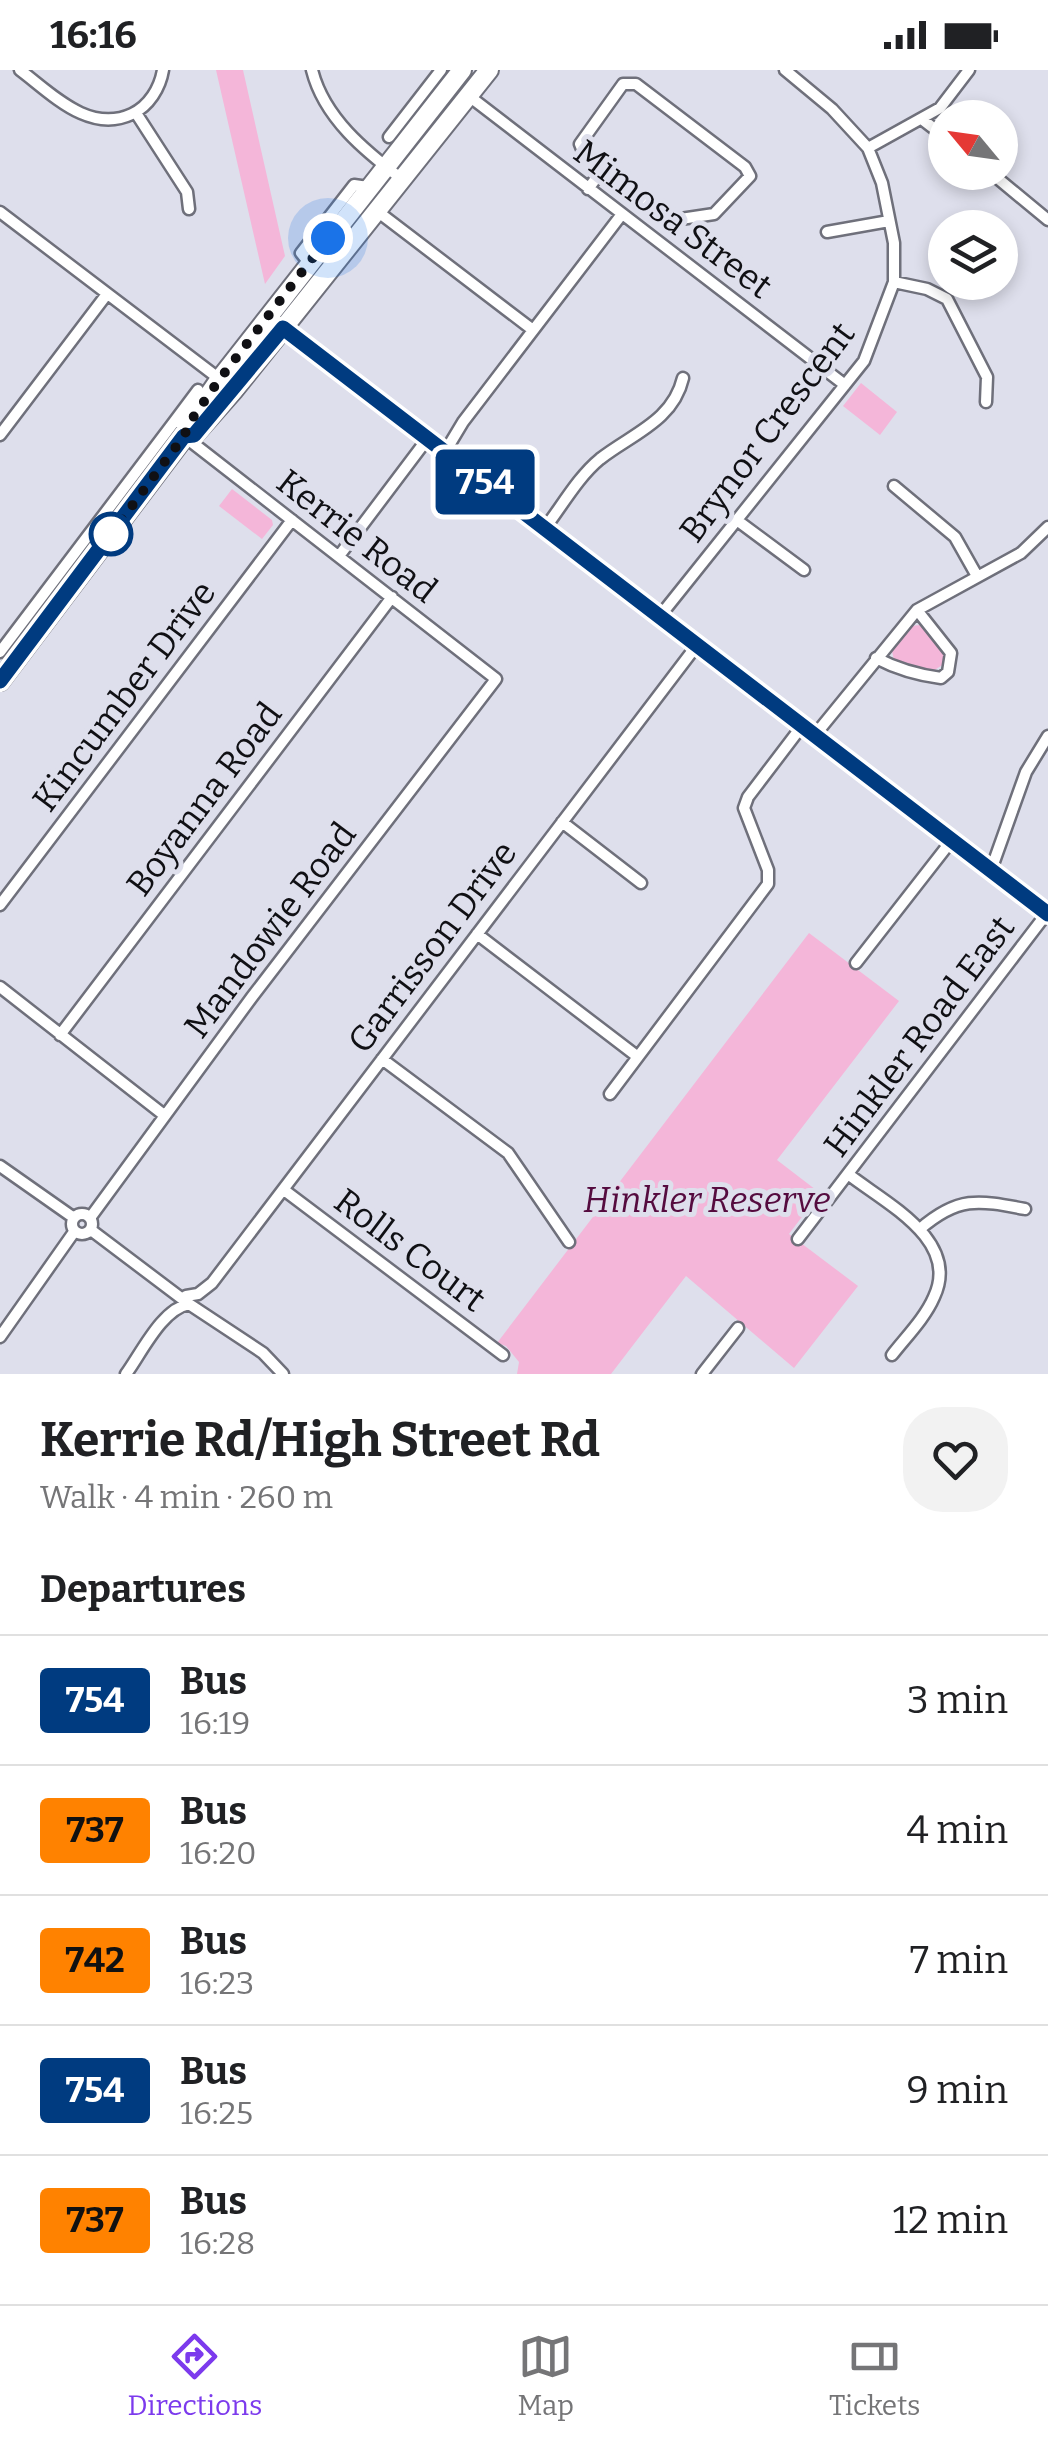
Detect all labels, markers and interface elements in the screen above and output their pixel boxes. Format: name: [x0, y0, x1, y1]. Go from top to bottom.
text: 16:16: [50, 12, 137, 58]
north arrow: [928, 100, 1018, 190]
map controls: [928, 100, 1018, 300]
street label: Mimosa Street: [566, 131, 780, 307]
button: layers: [928, 210, 1018, 300]
your location: [303, 213, 353, 263]
street label: Brynor Crescent: [671, 314, 863, 550]
line badge: 754: [428, 450, 542, 514]
street label: Kerrie Road: [269, 461, 445, 611]
text: 754: [456, 461, 514, 503]
unlabelled marker: [90, 513, 132, 555]
street label: Kincumber Drive: [24, 573, 224, 819]
street label: Boyanna Road: [118, 694, 290, 904]
street label: Mandowie Road: [175, 814, 365, 1046]
street label: Garrisson Drive: [339, 833, 525, 1061]
street label: Hinkler Road East: [815, 907, 1023, 1165]
park label: Hinkler Reserve: [583, 1179, 831, 1221]
street label: Rolls Court: [326, 1180, 494, 1320]
button: heart: [903, 1407, 1008, 1512]
text: Kerrie Rd/High Street Rd: [40, 1411, 600, 1469]
text: Walk · 4 min · 260 m: [40, 1478, 333, 1516]
text: Departures: [40, 1566, 246, 1612]
text: Bus: [180, 1658, 247, 1704]
text: 3 min: [907, 1677, 1008, 1723]
text: 754: [66, 1679, 124, 1721]
text: 16:19: [180, 1704, 250, 1742]
text: Bus: [180, 1788, 247, 1834]
text: 4 min: [907, 1807, 1008, 1853]
text: 737: [66, 1809, 124, 1851]
text: 16:20: [180, 1834, 256, 1872]
text: Bus: [180, 1918, 247, 1964]
text: 7 min: [910, 1937, 1008, 1983]
text: 742: [65, 1939, 125, 1981]
text: 16:23: [180, 1964, 254, 2002]
text: Bus: [180, 2048, 247, 2094]
text: 9 min: [907, 2067, 1008, 2113]
text: 754: [66, 2069, 124, 2111]
text: 16:25: [180, 2094, 253, 2132]
text: Bus: [180, 2178, 247, 2224]
text: 12 min: [893, 2197, 1008, 2243]
text: 737: [66, 2199, 124, 2241]
text: 16:28: [180, 2224, 255, 2262]
tab: Directions: [128, 2329, 262, 2422]
tab: Map: [517, 2329, 574, 2422]
tab: Tickets: [829, 2329, 920, 2422]

